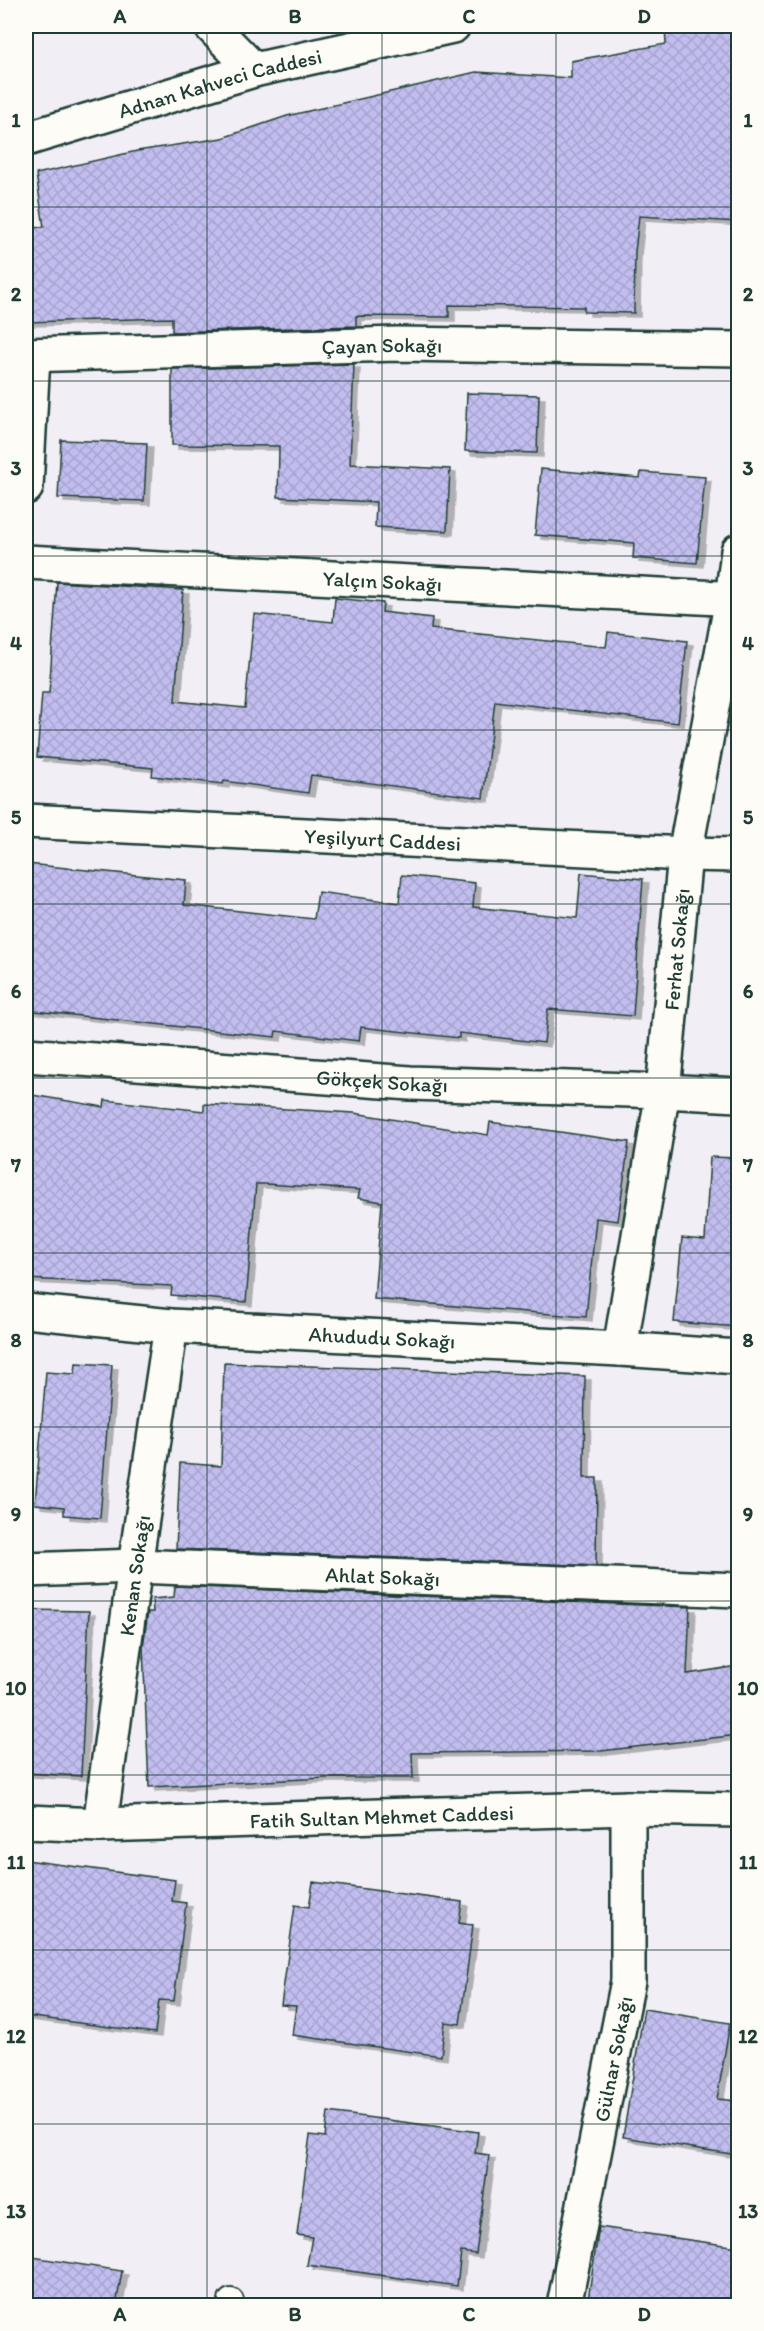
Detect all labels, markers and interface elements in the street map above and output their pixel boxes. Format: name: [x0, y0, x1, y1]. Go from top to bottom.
text: A: [113, 4, 127, 28]
text: B: [289, 4, 302, 28]
text: C: [463, 4, 476, 28]
text: D: [637, 4, 651, 28]
street label: Adnan Kahveci Caddesi: [115, 43, 324, 123]
text: 1: [11, 108, 21, 132]
text: 1: [743, 108, 753, 132]
text: 2: [11, 282, 22, 306]
text: 2: [743, 282, 754, 306]
street label: Çayan Sokağı: [321, 331, 442, 359]
text: 3: [11, 456, 22, 480]
text: 3: [743, 456, 754, 480]
street label: Yalçın Sokağı: [322, 565, 443, 596]
text: 4: [10, 631, 22, 655]
text: 4: [742, 631, 754, 655]
text: 5: [11, 805, 22, 829]
text: 5: [743, 805, 754, 829]
street label: Yeşilyurt Caddesi: [303, 822, 462, 855]
street label: Ferhat Sokağı: [658, 887, 694, 1011]
text: 6: [11, 979, 22, 1003]
text: 6: [743, 979, 754, 1003]
street label: Gökçek Sokağı: [315, 1064, 448, 1097]
text: 7: [10, 1153, 21, 1177]
text: 7: [742, 1153, 753, 1177]
street label: Ahududu Sokağı: [308, 1321, 456, 1353]
text: 8: [11, 1328, 22, 1352]
text: 8: [743, 1328, 754, 1352]
text: 9: [11, 1502, 21, 1526]
text: 9: [743, 1502, 753, 1526]
street label: Kenan Sokağı: [113, 1513, 155, 1637]
street label: Ahlat Sokağı: [325, 1561, 441, 1591]
text: 10: [5, 1676, 27, 1700]
text: 10: [737, 1676, 759, 1700]
street label: Fatih Sultan Mehmet Caddesi: [249, 1799, 514, 1833]
text: 11: [7, 1850, 26, 1874]
text: 11: [739, 1850, 758, 1874]
street label: Gülnar Sokağı: [588, 1994, 637, 2124]
text: 12: [6, 2024, 26, 2048]
text: 12: [738, 2024, 758, 2048]
text: 13: [6, 2199, 26, 2223]
text: 13: [738, 2199, 758, 2223]
text: A: [113, 2302, 127, 2326]
text: B: [289, 2302, 302, 2326]
text: C: [463, 2302, 476, 2326]
text: D: [637, 2302, 651, 2326]

